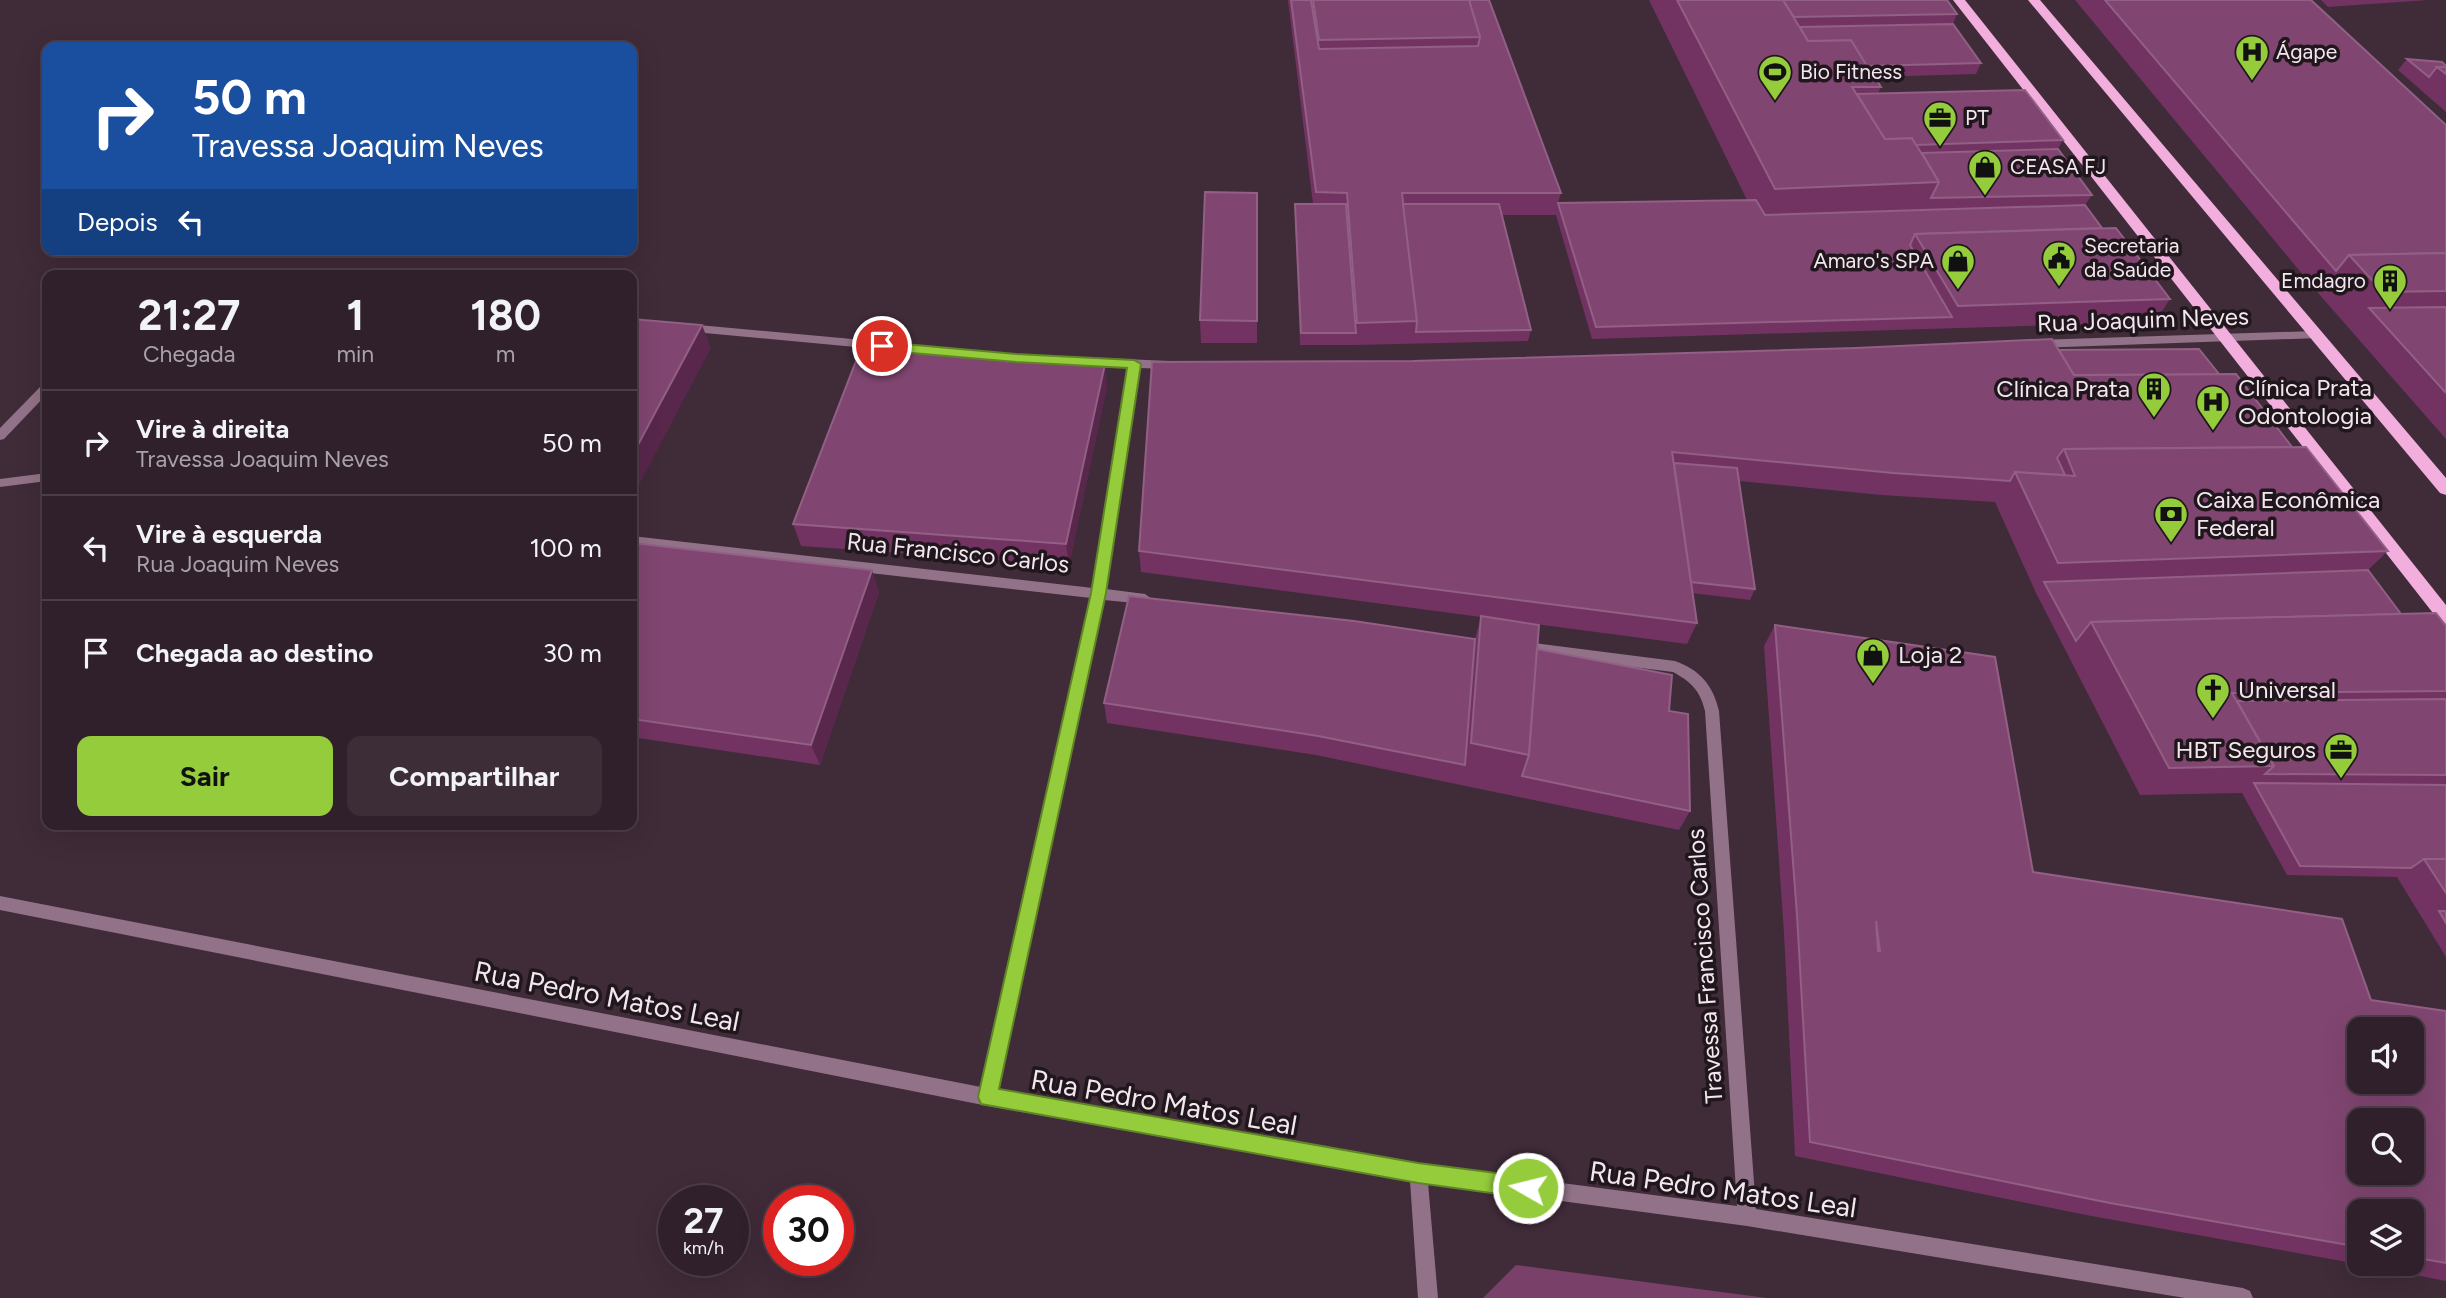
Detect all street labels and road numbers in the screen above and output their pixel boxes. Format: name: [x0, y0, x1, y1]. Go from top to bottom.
street label: Rua Joaquim Neves: [2036, 301, 2249, 338]
street label: Rua Francisco Carlos: [845, 526, 1071, 579]
street label: Travessa Francisco Carlos: [1680, 828, 1729, 1104]
street label: Rua Pedro Matos Leal: [471, 954, 743, 1038]
street label: Rua Pedro Matos Leal: [1028, 1062, 1300, 1142]
street label: Rua Pedro Matos Leal: [1587, 1153, 1859, 1225]

